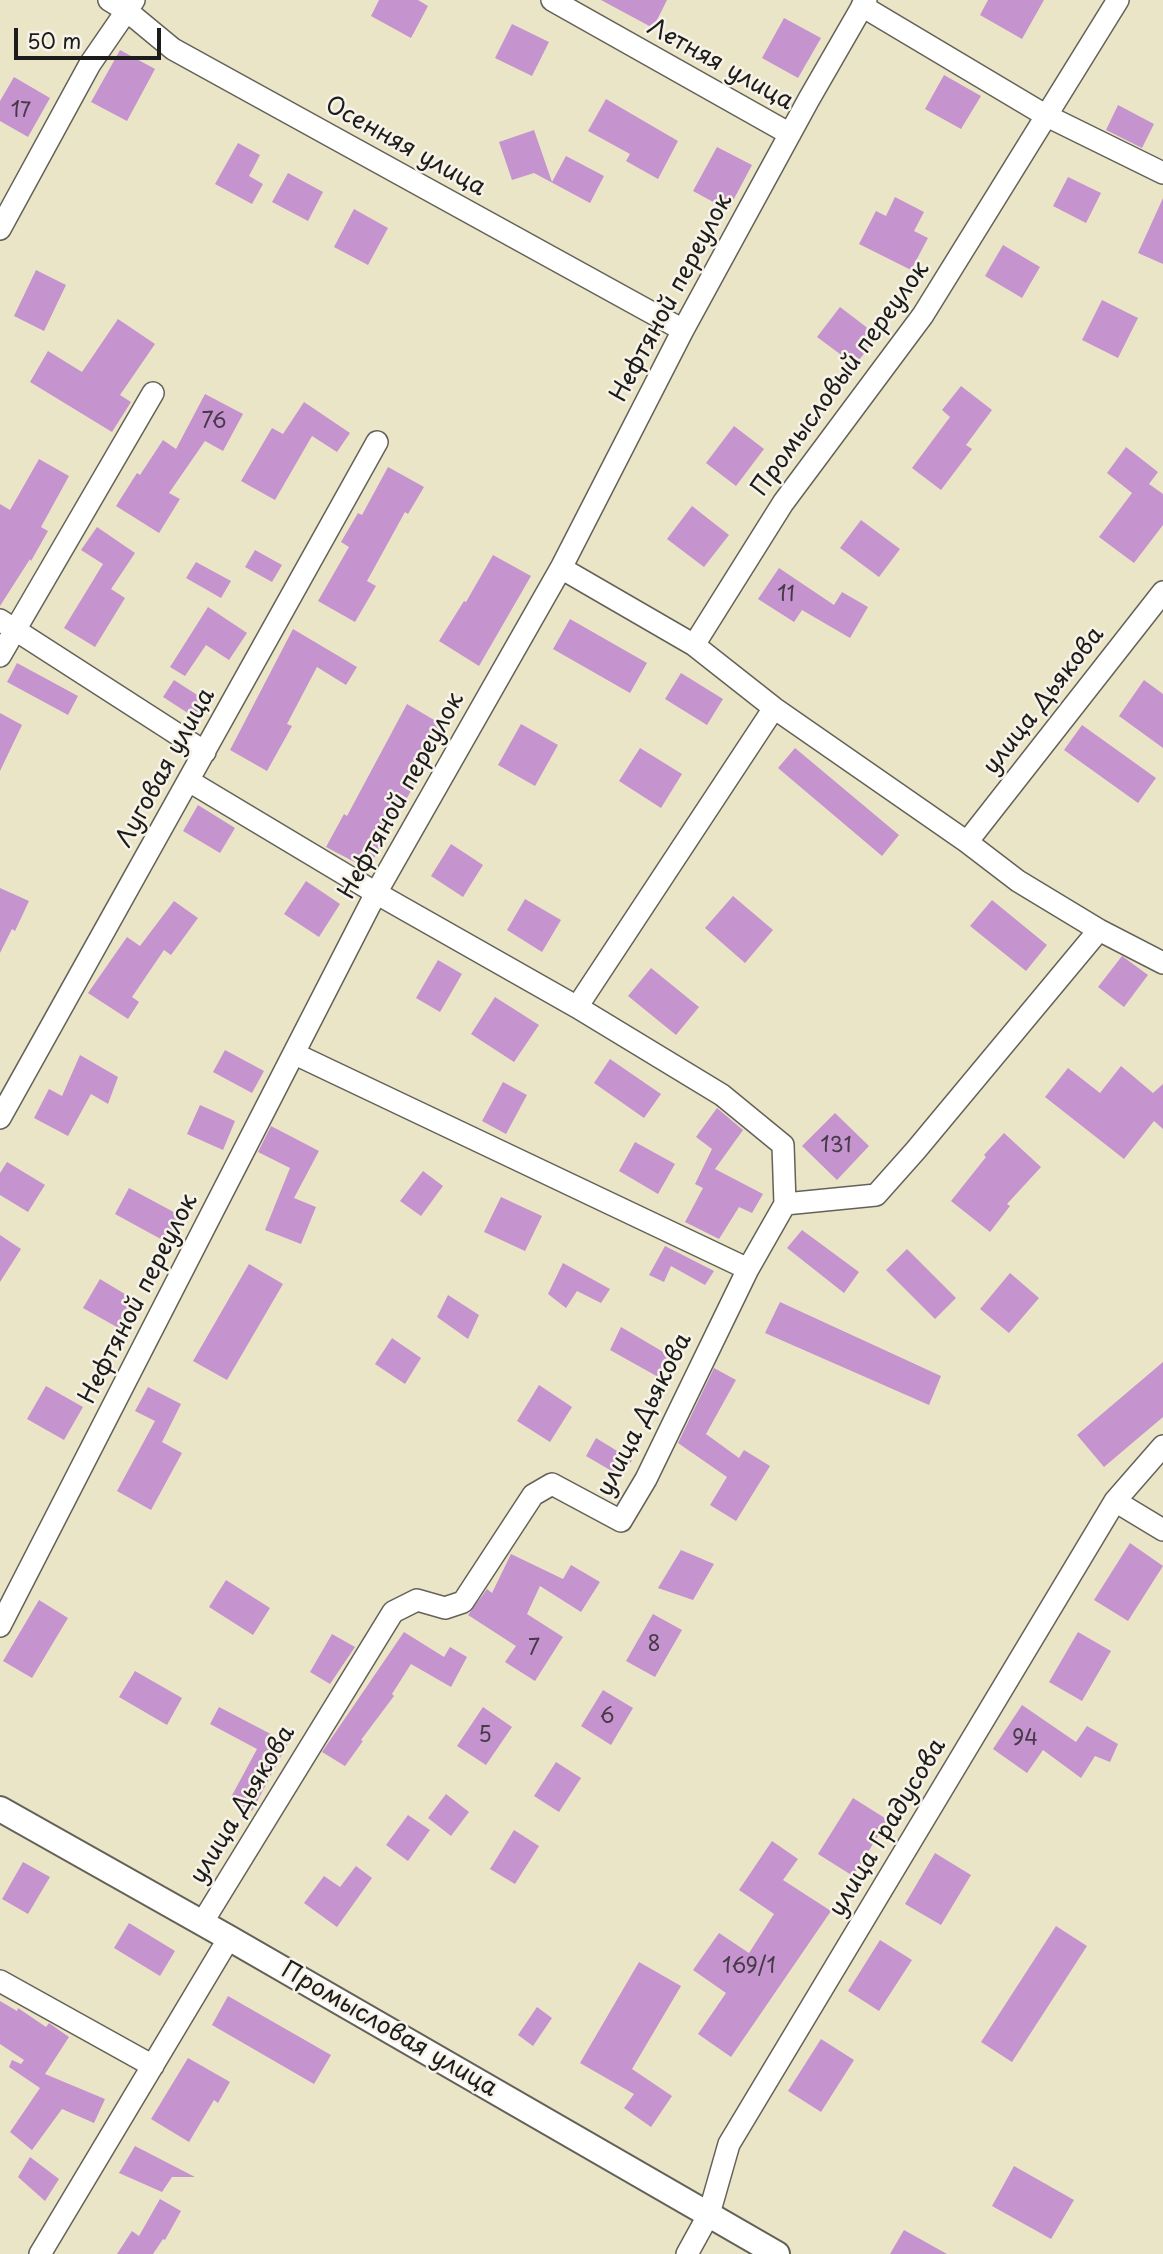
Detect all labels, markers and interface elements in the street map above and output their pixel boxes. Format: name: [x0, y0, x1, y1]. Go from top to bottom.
street label: Летняя улица: [642, 13, 798, 117]
scale bar: [18, 14, 164, 58]
text: 50 m: [27, 24, 81, 56]
street label: Осенняя улица: [320, 91, 490, 203]
house number: 17: [11, 98, 31, 124]
street label: Нефтяной переулок: [605, 189, 739, 407]
street label: Промысловый переулок: [746, 256, 936, 502]
house number: 76: [202, 409, 226, 435]
house number: 11: [777, 582, 795, 608]
street label: улица Дьякова: [977, 621, 1111, 781]
street label: Луговая улица: [110, 684, 222, 852]
street label: Нефтяной переулок: [333, 688, 471, 904]
house number: 131: [820, 1133, 852, 1159]
street label: Нефтяной переулок: [74, 1189, 204, 1409]
street label: улица Дьякова: [591, 1328, 699, 1502]
house number: 8: [647, 1632, 661, 1658]
house number: 7: [528, 1636, 540, 1662]
house number: 6: [600, 1704, 614, 1730]
street label: улица Дьякова: [184, 1721, 302, 1889]
house number: 5: [478, 1723, 492, 1749]
house number: 94: [1012, 1726, 1038, 1752]
street label: улица Градусова: [823, 1734, 953, 1922]
house number: 169/1: [722, 1954, 776, 1980]
street label: Промысловая улица: [276, 1956, 502, 2104]

